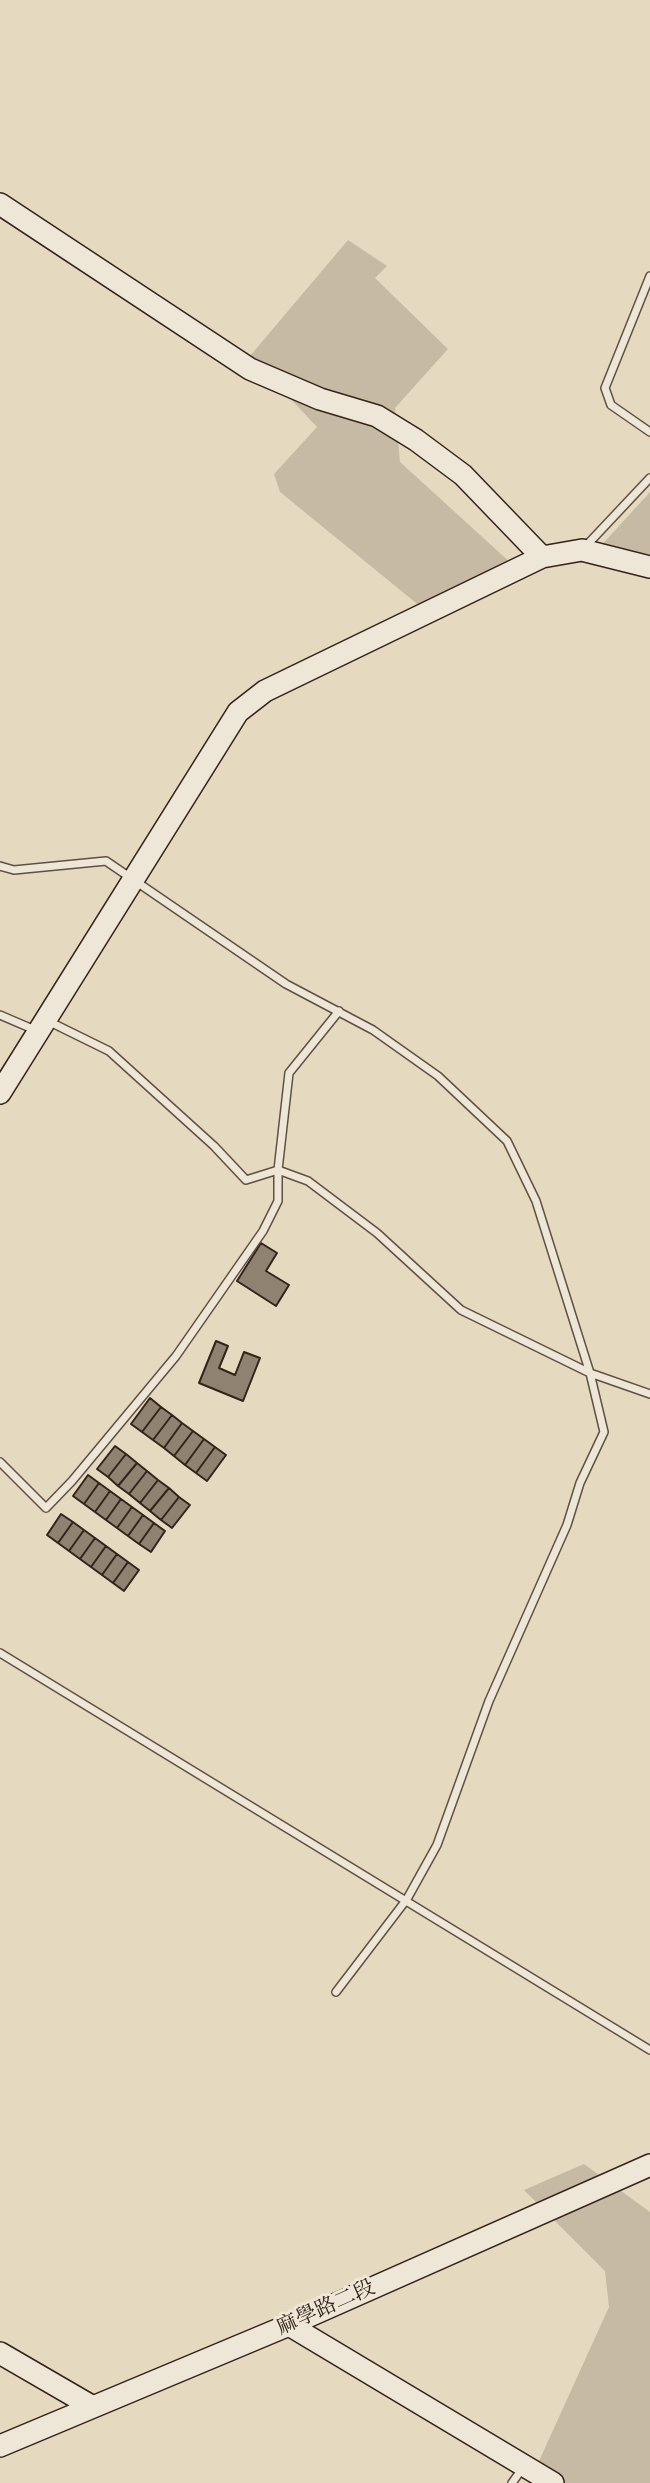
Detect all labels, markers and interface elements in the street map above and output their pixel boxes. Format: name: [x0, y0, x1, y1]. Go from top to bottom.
street label: 麻學路二段: [273, 2275, 379, 2341]

